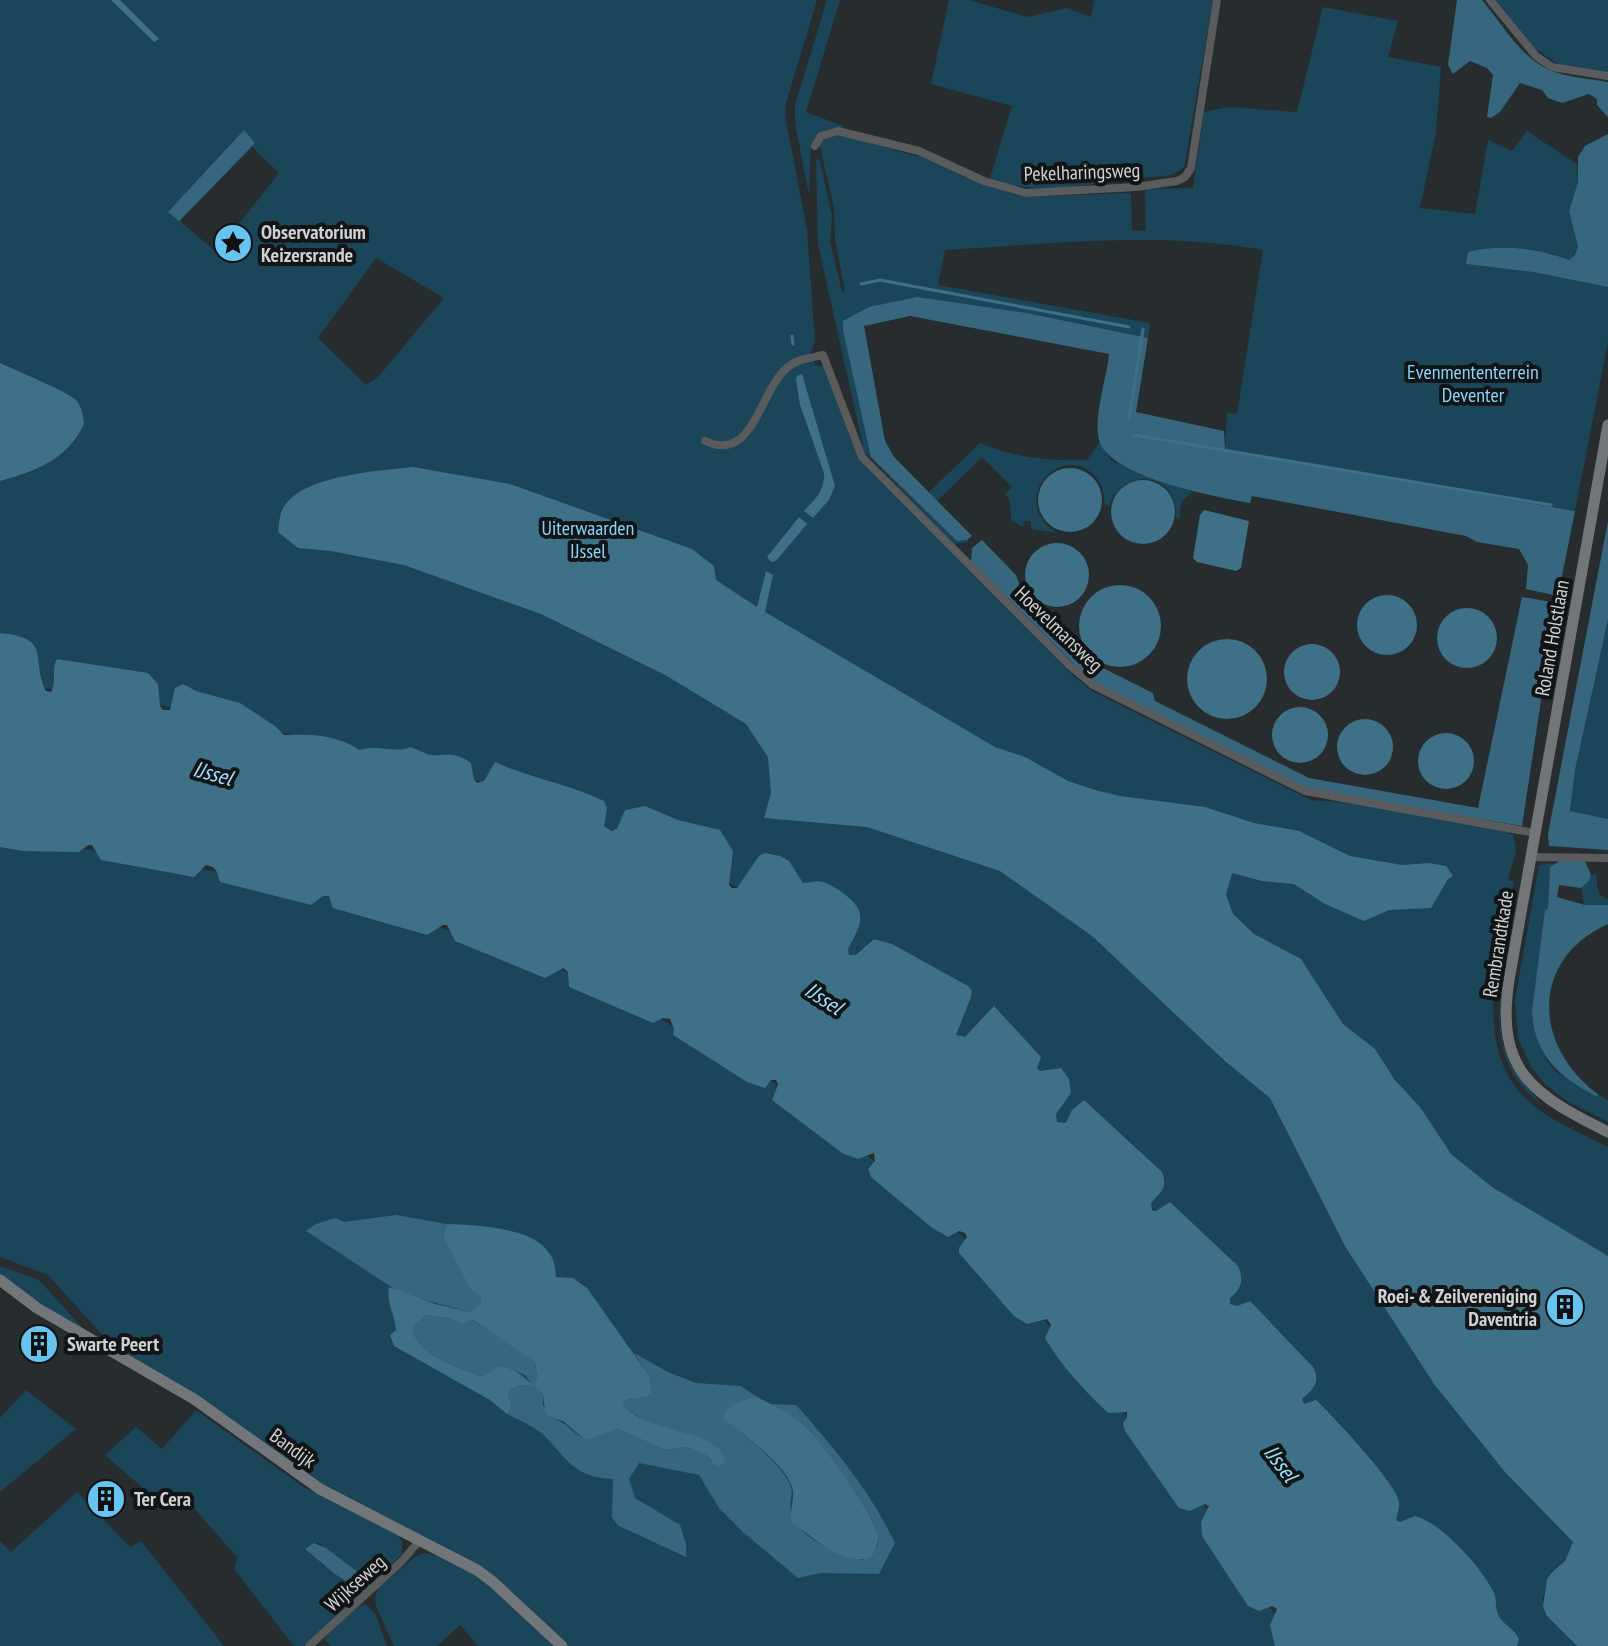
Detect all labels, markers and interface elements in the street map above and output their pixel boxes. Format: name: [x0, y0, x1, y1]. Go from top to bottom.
street label: Pekelharingsweg: [1023, 157, 1141, 187]
place label: Observatorium Keizersrande: [261, 219, 366, 268]
place icon: Observatorium Keizersrande: [212, 222, 254, 264]
park label: Evenmententerrein Deventer: [1407, 359, 1539, 408]
park label: Uiterwaarden IJssel: [542, 515, 634, 564]
street label: Roland Holstlaan: [1529, 578, 1575, 698]
street label: Hoevelmansweg: [1009, 580, 1109, 678]
water label: IJssel: [190, 754, 238, 792]
street label: Rembrandtkade: [1477, 889, 1519, 999]
water label: IJssel: [800, 975, 850, 1022]
place label: Roei- & Zeilvereniging Daventria: [1378, 1283, 1537, 1332]
building icon: Roei- & Zeilvereniging Daventria: [1544, 1286, 1586, 1328]
building icon: Swarte Peert: [18, 1323, 60, 1365]
place label: Swarte Peert: [67, 1331, 159, 1357]
street label: Bandijk: [265, 1422, 322, 1474]
water label: IJssel: [1258, 1439, 1305, 1489]
building icon: Ter Cera: [85, 1478, 127, 1520]
place label: Ter Cera: [134, 1486, 191, 1512]
street label: Wijkseweg: [319, 1549, 391, 1617]

